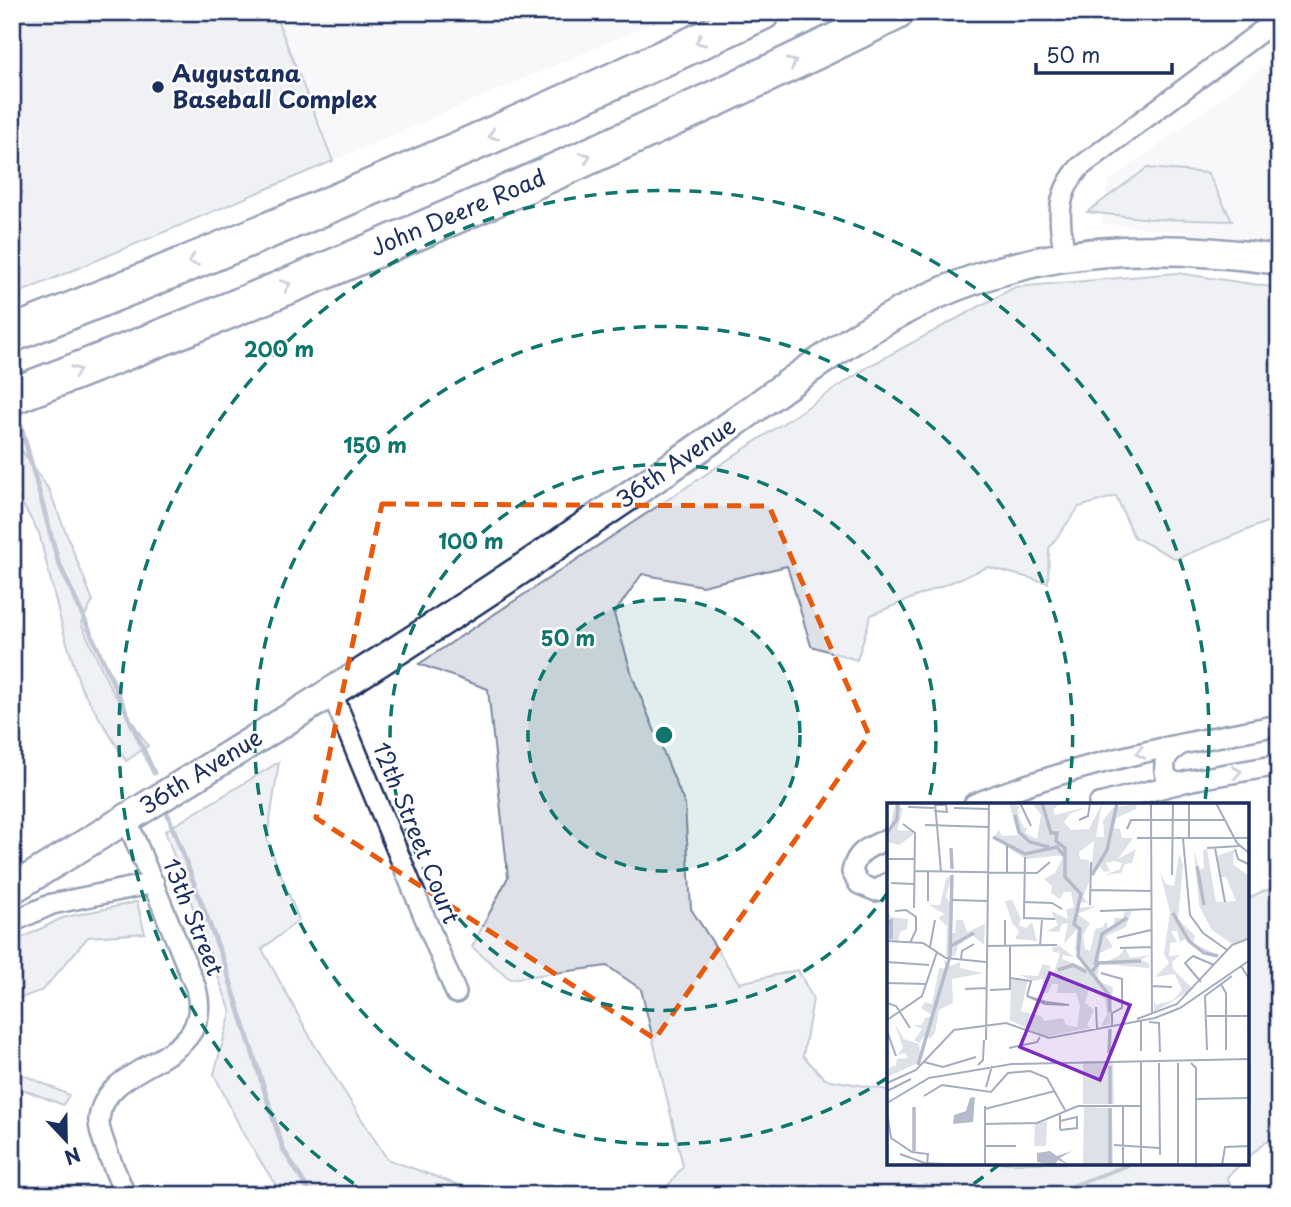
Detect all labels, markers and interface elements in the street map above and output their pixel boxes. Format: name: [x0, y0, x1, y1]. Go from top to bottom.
scale bar: [1036, 32, 1172, 76]
one-way arrow: [695, 33, 707, 47]
text: 50 m: [1046, 38, 1100, 70]
place label: Augustana Baseball Complex: [172, 55, 377, 116]
one-way arrow: [785, 57, 797, 71]
marker: Augustana Baseball Complex: [150, 79, 166, 95]
one-way arrow: [487, 126, 499, 140]
one-way arrow: [578, 151, 591, 165]
street label: John Deere Road: [364, 159, 551, 264]
one-way arrow: [188, 253, 200, 267]
one-way arrow: [280, 280, 292, 294]
text: 200 m: [244, 332, 314, 364]
one-way arrow: [69, 366, 81, 380]
street label: 36th Avenue: [608, 408, 742, 516]
text: 150 m: [343, 428, 407, 460]
text: 100 m: [438, 524, 504, 556]
text: 50 m: [541, 621, 595, 653]
street label: 36th Avenue: [132, 719, 268, 822]
centre of rings: [652, 723, 676, 747]
street label: 12th Street Court: [365, 736, 470, 929]
one-way arrow: [1134, 745, 1146, 759]
one-way arrow: [1231, 765, 1243, 780]
inset map: [887, 803, 1249, 1165]
street label: 13th Street: [155, 852, 234, 981]
north arrow: [32, 1106, 102, 1176]
text: N: [61, 1141, 85, 1172]

